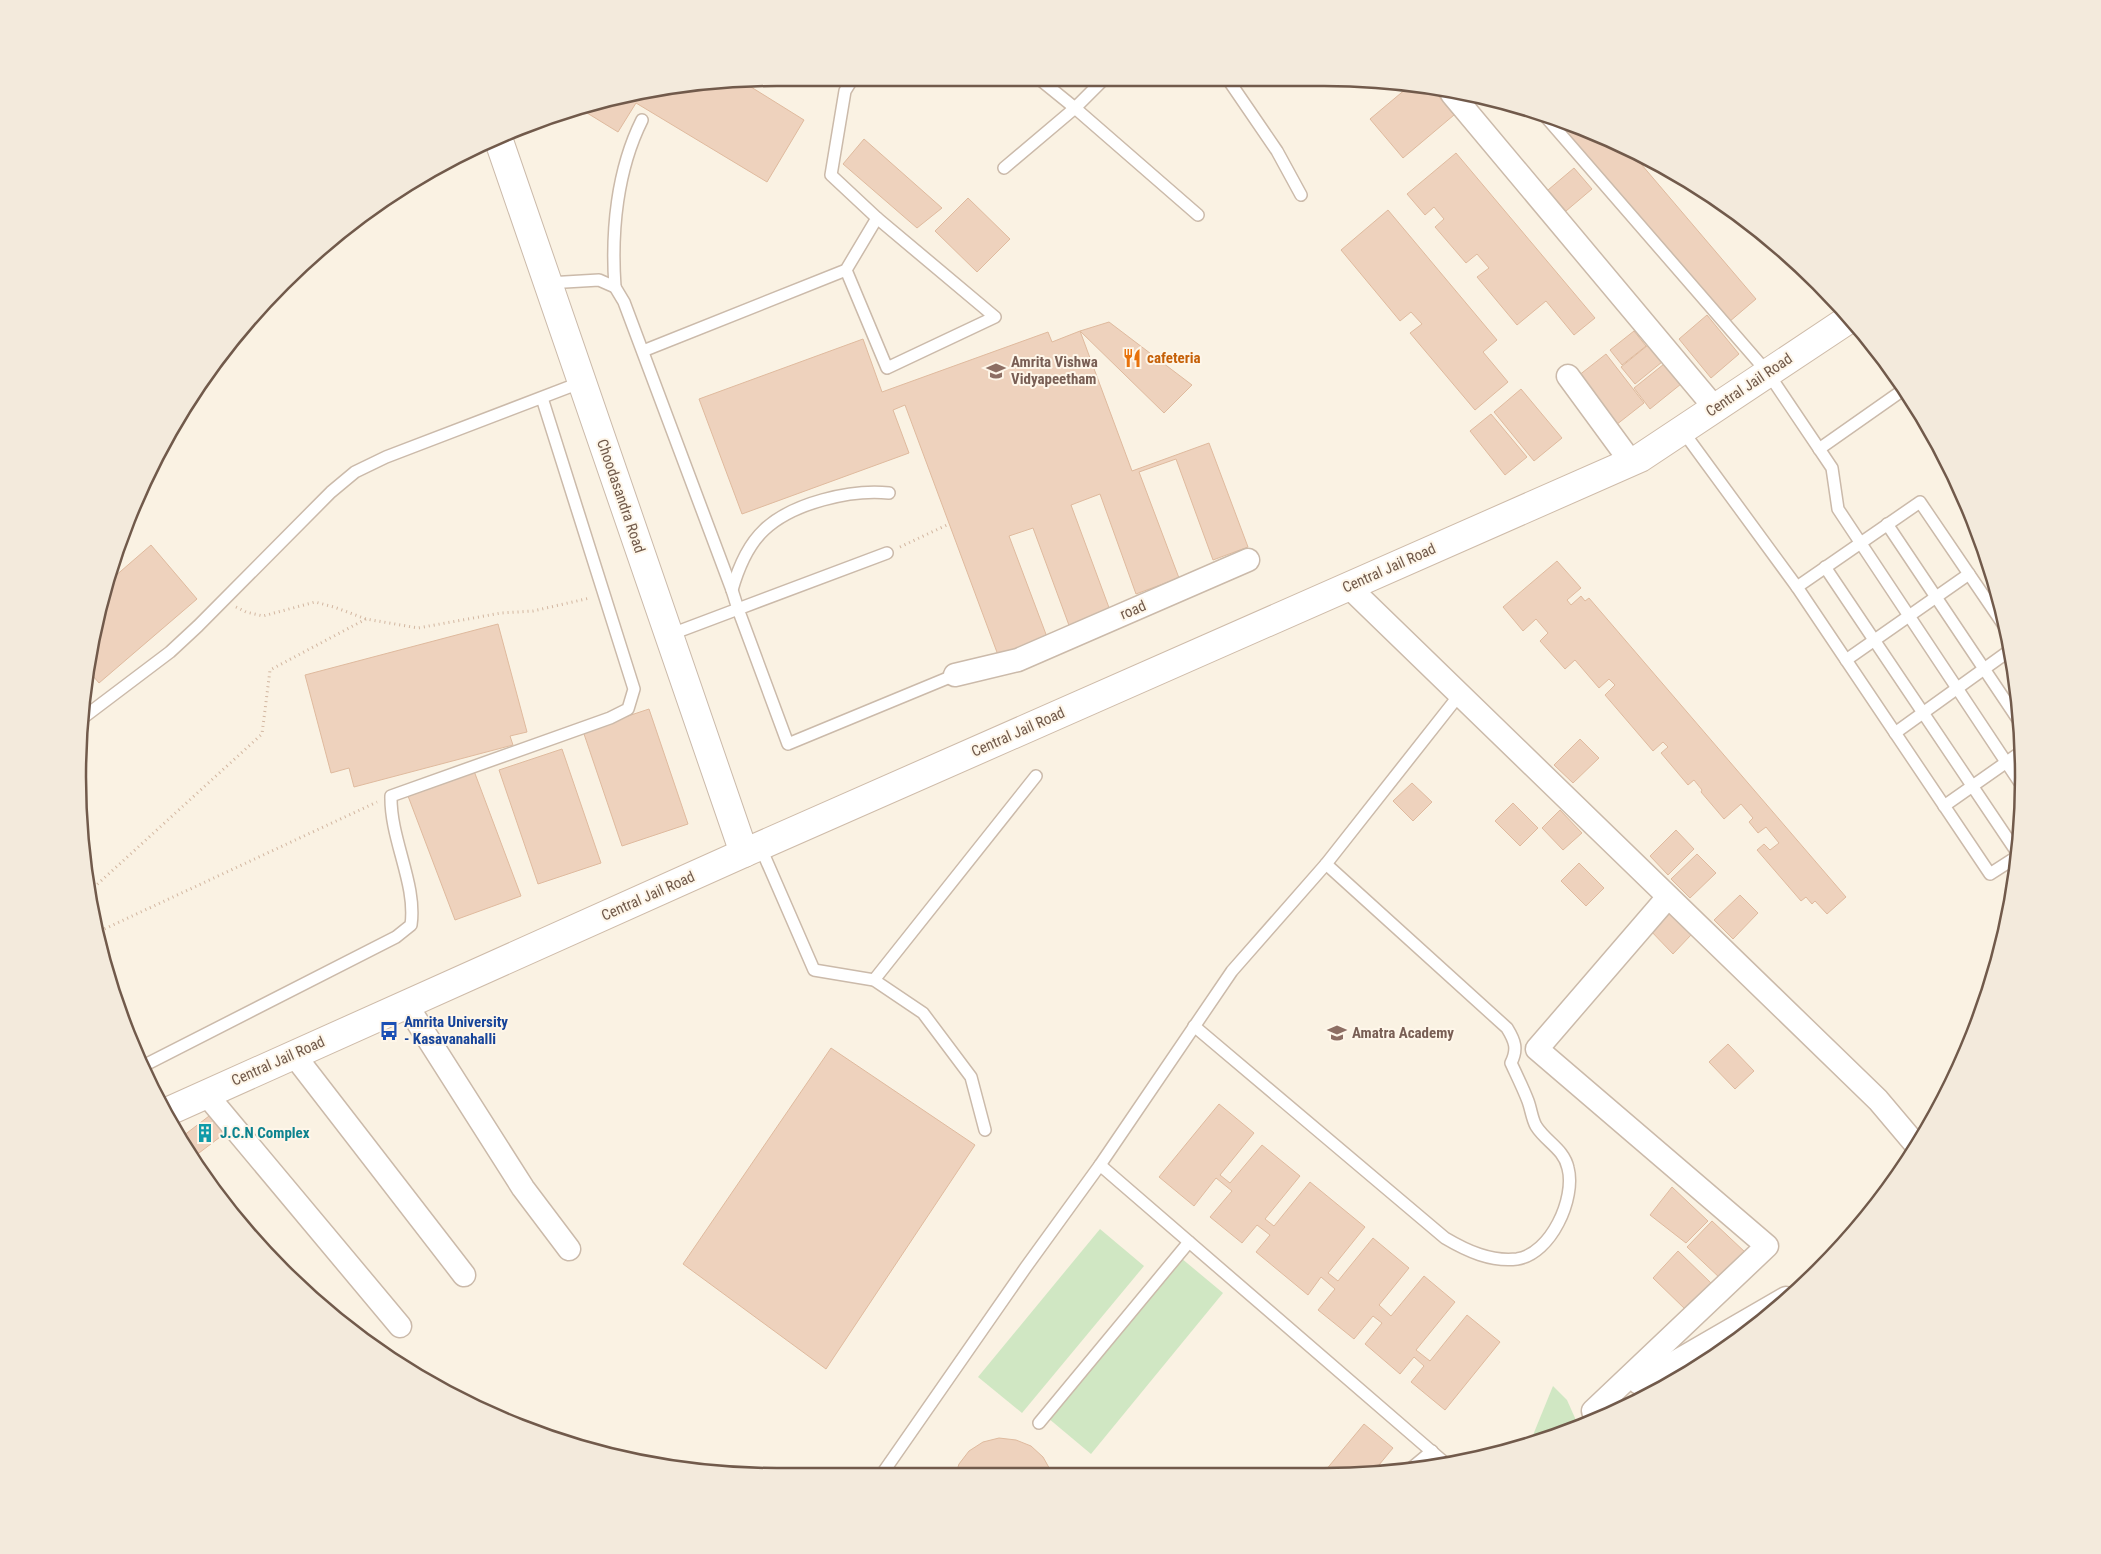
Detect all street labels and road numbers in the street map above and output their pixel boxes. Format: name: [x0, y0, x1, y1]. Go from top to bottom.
street label: Central Jail Road: [1702, 349, 1796, 421]
street label: Choodasandra Road: [593, 437, 649, 555]
street label: Central Jail Road: [1339, 539, 1439, 597]
street label: road: [1117, 597, 1149, 623]
street label: Central Jail Road: [968, 703, 1068, 761]
street label: Central Jail Road: [598, 867, 698, 925]
street label: Central Jail Road: [228, 1032, 328, 1090]

